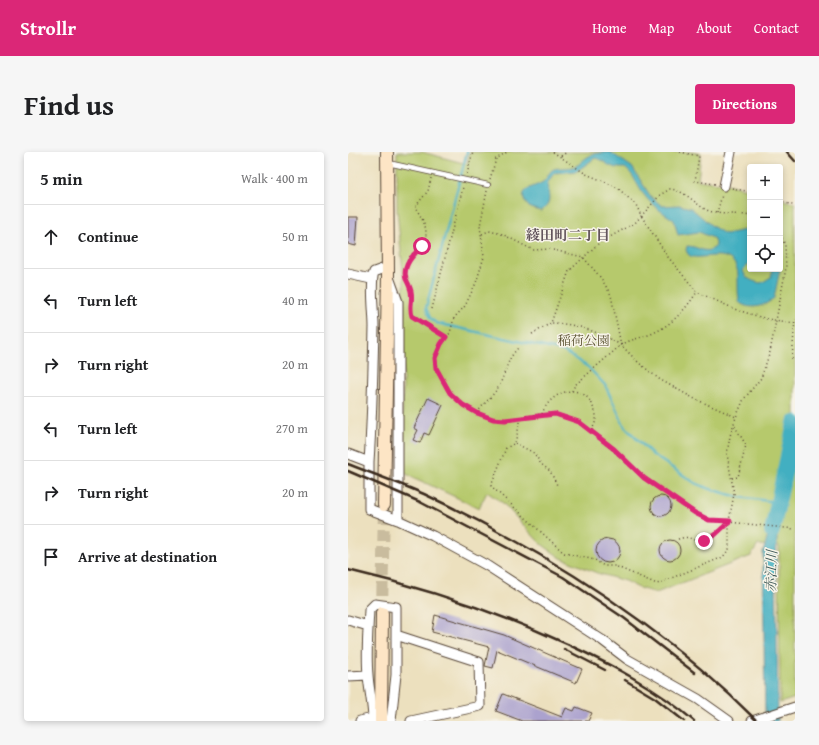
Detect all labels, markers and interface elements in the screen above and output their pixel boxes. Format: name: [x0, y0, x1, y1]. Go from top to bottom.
text: Strollr: [20, 14, 76, 42]
text: Home: [592, 18, 627, 38]
text: Map: [649, 18, 674, 38]
text: About: [696, 18, 732, 38]
text: Contact: [754, 18, 799, 38]
text: Find us: [24, 84, 114, 125]
button: Directions: [695, 84, 795, 124]
map controls: [747, 164, 783, 272]
button: +: [747, 164, 783, 200]
text: 5 min: [40, 166, 82, 191]
text: Walk · 400 m: [241, 169, 308, 188]
button: −: [747, 200, 783, 236]
district label: 綾田町二丁目: [526, 225, 610, 245]
icon: ahead: [40, 226, 62, 248]
text: Continue: [78, 226, 139, 247]
text: 50 m: [282, 227, 308, 246]
button: locate: [747, 236, 783, 272]
route start: [413, 237, 431, 255]
icon: left: [40, 290, 62, 312]
text: Turn left: [78, 290, 137, 311]
text: 40 m: [282, 291, 308, 310]
park label: 稲荷公園: [558, 331, 610, 350]
icon: right: [40, 354, 62, 376]
text: Turn right: [78, 354, 149, 375]
text: 20 m: [282, 355, 308, 374]
icon: left: [40, 418, 62, 440]
text: Turn left: [78, 418, 137, 439]
text: 270 m: [276, 419, 308, 438]
icon: right: [40, 482, 62, 504]
text: Turn right: [78, 482, 149, 503]
text: 20 m: [282, 483, 308, 502]
route end: [695, 532, 713, 550]
icon: arrive: [40, 546, 62, 568]
text: Arrive at destination: [78, 546, 217, 567]
water label: 赤江川: [760, 548, 782, 592]

